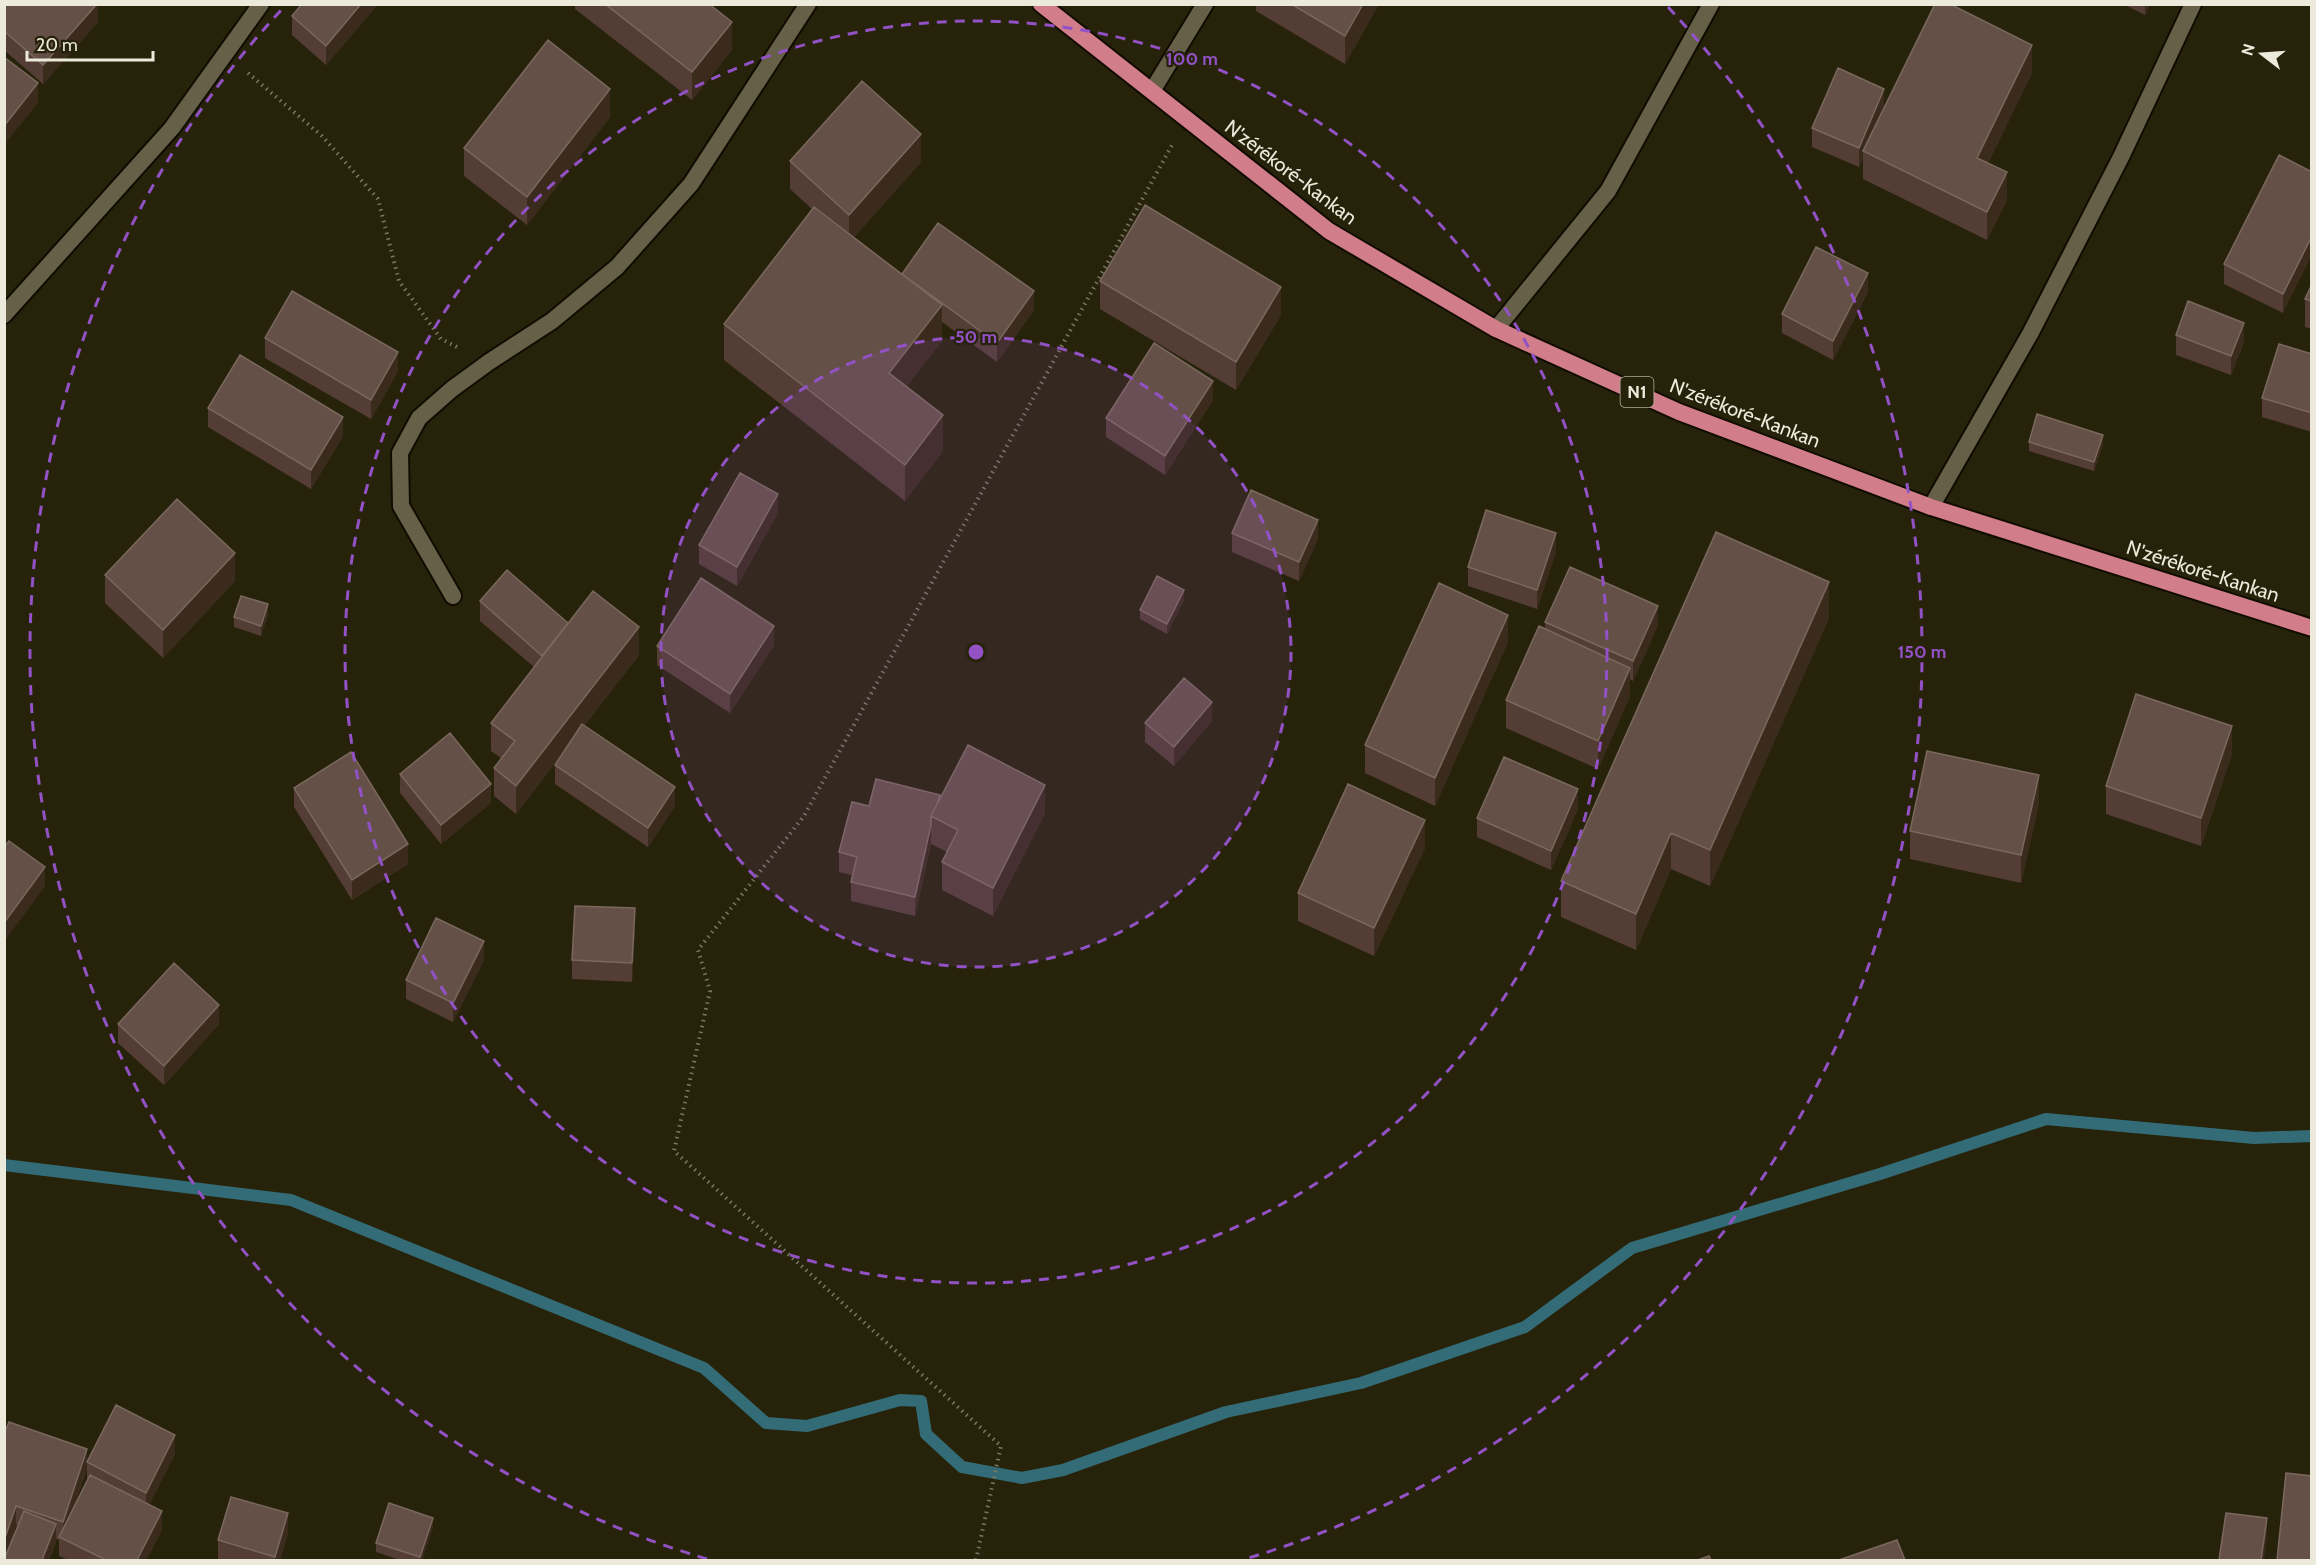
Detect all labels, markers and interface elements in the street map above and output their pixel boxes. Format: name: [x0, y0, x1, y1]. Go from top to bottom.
scale bar: [27, 24, 153, 62]
north arrow: [2232, 24, 2292, 84]
text: 20 m: [36, 34, 78, 56]
text: N: [2237, 42, 2259, 58]
text: 100 m: [1166, 48, 1218, 70]
street label: N'zérékoré-Kankan: [1220, 114, 1362, 230]
text: 50 m: [955, 326, 997, 348]
street label: N'zérékoré-Kankan: [1666, 373, 1824, 453]
road number: N1: [1620, 377, 1654, 407]
street label: N'zérékoré-Kankan: [2124, 535, 2282, 607]
text: 150 m: [1898, 641, 1946, 663]
centre of rings: [966, 642, 986, 662]

